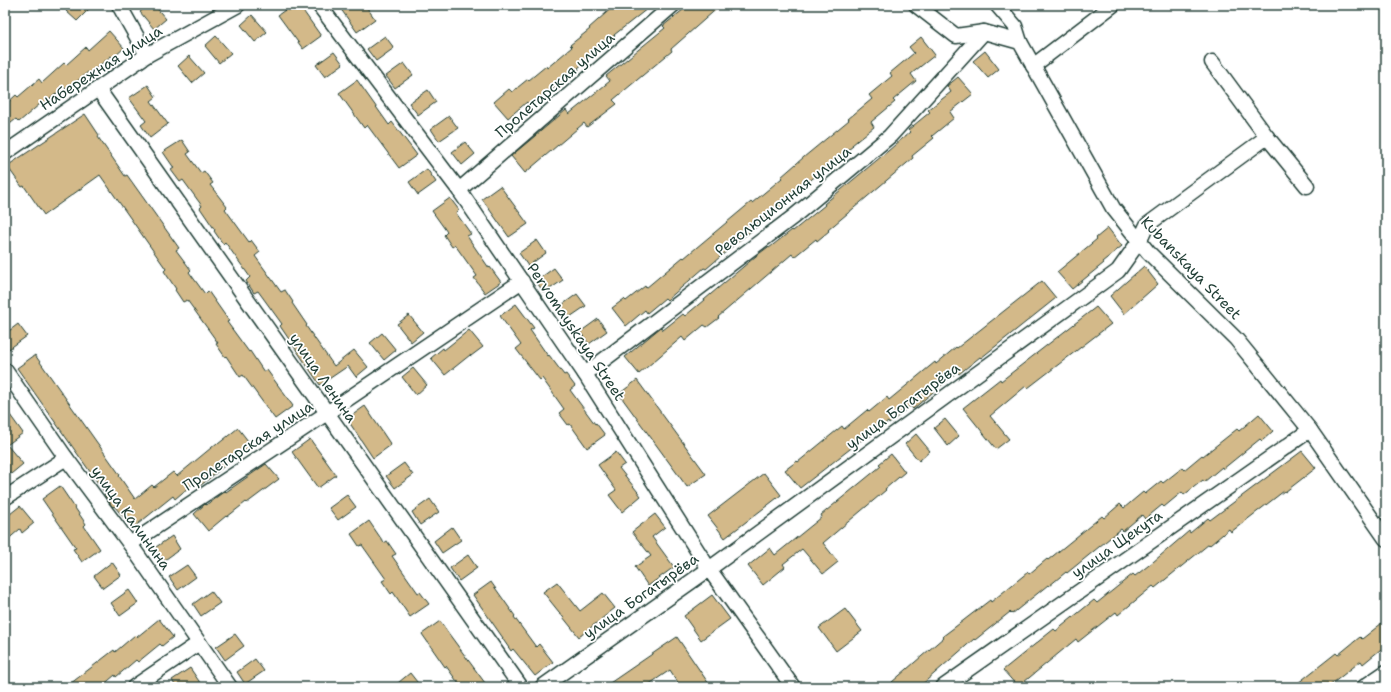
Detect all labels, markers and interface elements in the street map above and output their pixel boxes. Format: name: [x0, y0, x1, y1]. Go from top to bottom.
street label: Набережная улица: [36, 20, 167, 115]
street label: Пролетарская улица: [491, 27, 619, 142]
street label: Революционная улица: [711, 141, 856, 261]
street label: Kubanskaya Street: [1137, 212, 1245, 324]
street label: Pervomayskaya Street: [522, 259, 630, 405]
street label: улица Ленина: [285, 329, 362, 427]
street label: улица Богатырёва: [842, 357, 965, 454]
street label: Пролетарская улица: [179, 396, 318, 496]
street label: улица Калинина: [87, 462, 176, 575]
street label: улица Щекута: [1068, 505, 1167, 583]
street label: улица Богатырёва: [579, 548, 703, 643]

